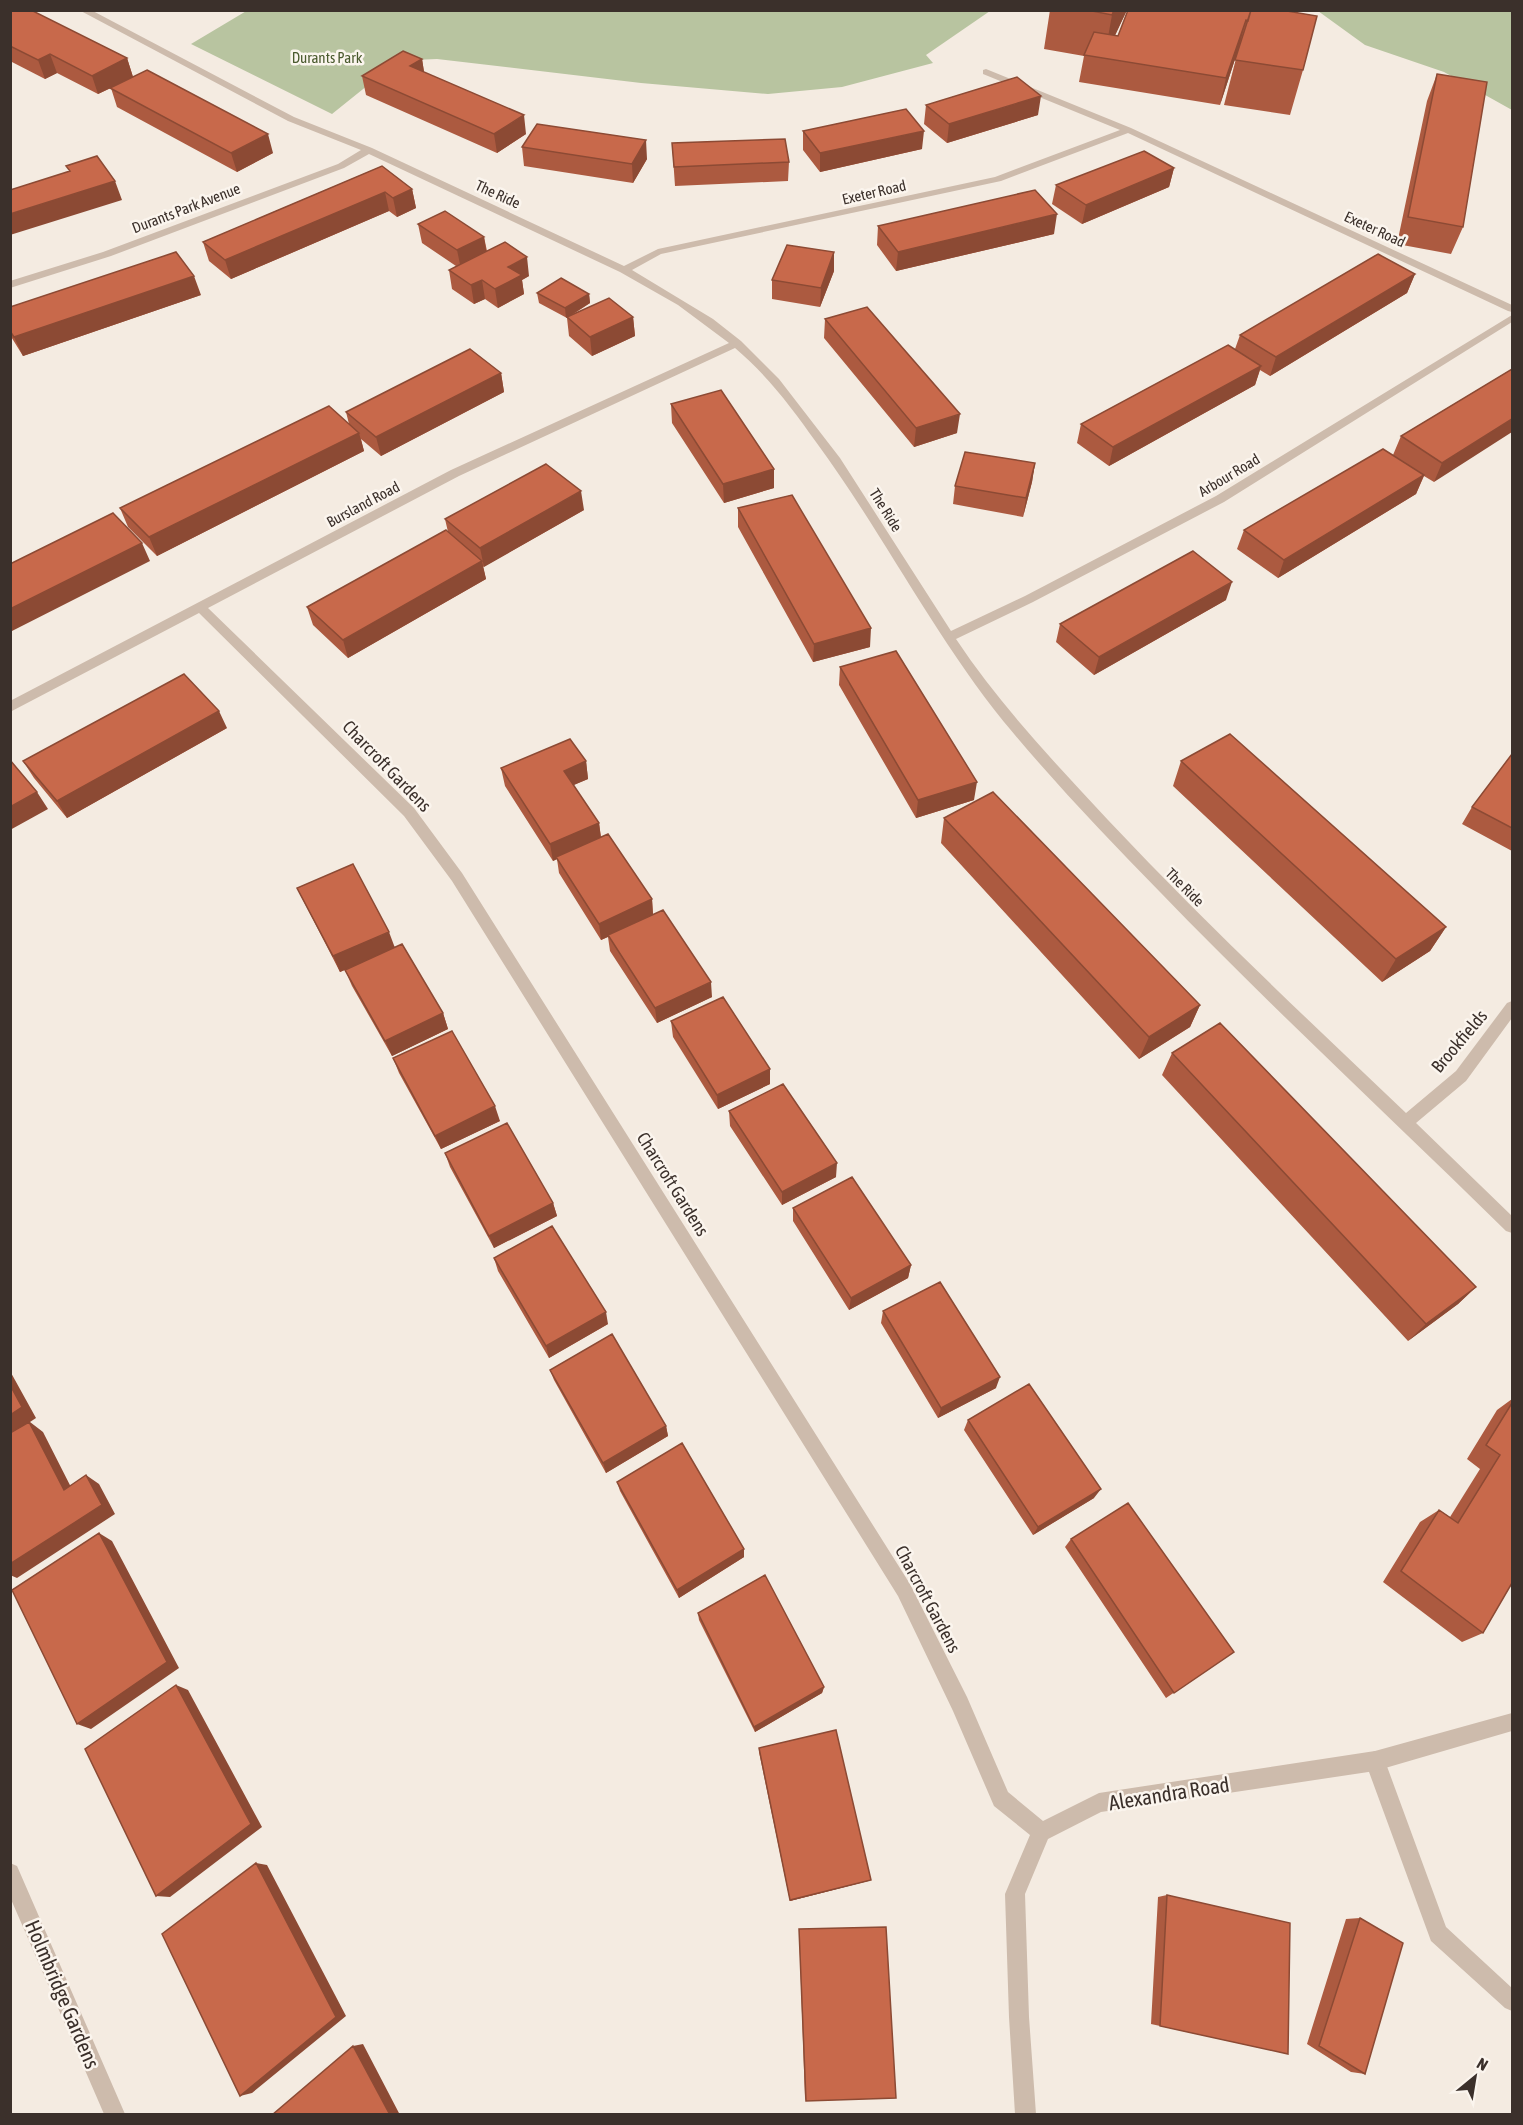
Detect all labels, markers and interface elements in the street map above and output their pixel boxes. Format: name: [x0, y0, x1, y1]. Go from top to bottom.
park label: Durants Park: [292, 49, 363, 66]
street label: The Ride: [473, 176, 523, 212]
street label: Exeter Road: [840, 176, 908, 208]
street label: Durants Park Avenue: [130, 180, 243, 236]
street label: Exeter Road: [1342, 208, 1408, 250]
street label: Arbour Road: [1195, 450, 1263, 500]
street label: Bursland Road: [324, 478, 402, 530]
street label: The Ride: [866, 485, 906, 535]
street label: Charcroft Gardens: [338, 716, 436, 816]
street label: The Ride: [1162, 864, 1208, 910]
street label: Brookfields: [1427, 1005, 1491, 1077]
street label: Charcroft Gardens: [633, 1128, 713, 1240]
street label: Charcroft Gardens: [891, 1542, 965, 1656]
street label: Alexandra Road: [1107, 1772, 1231, 1814]
street label: Holmbridge Gardens: [21, 1916, 105, 2072]
north arrow: [1445, 2047, 1505, 2107]
text: N: [1474, 2054, 1491, 2074]

